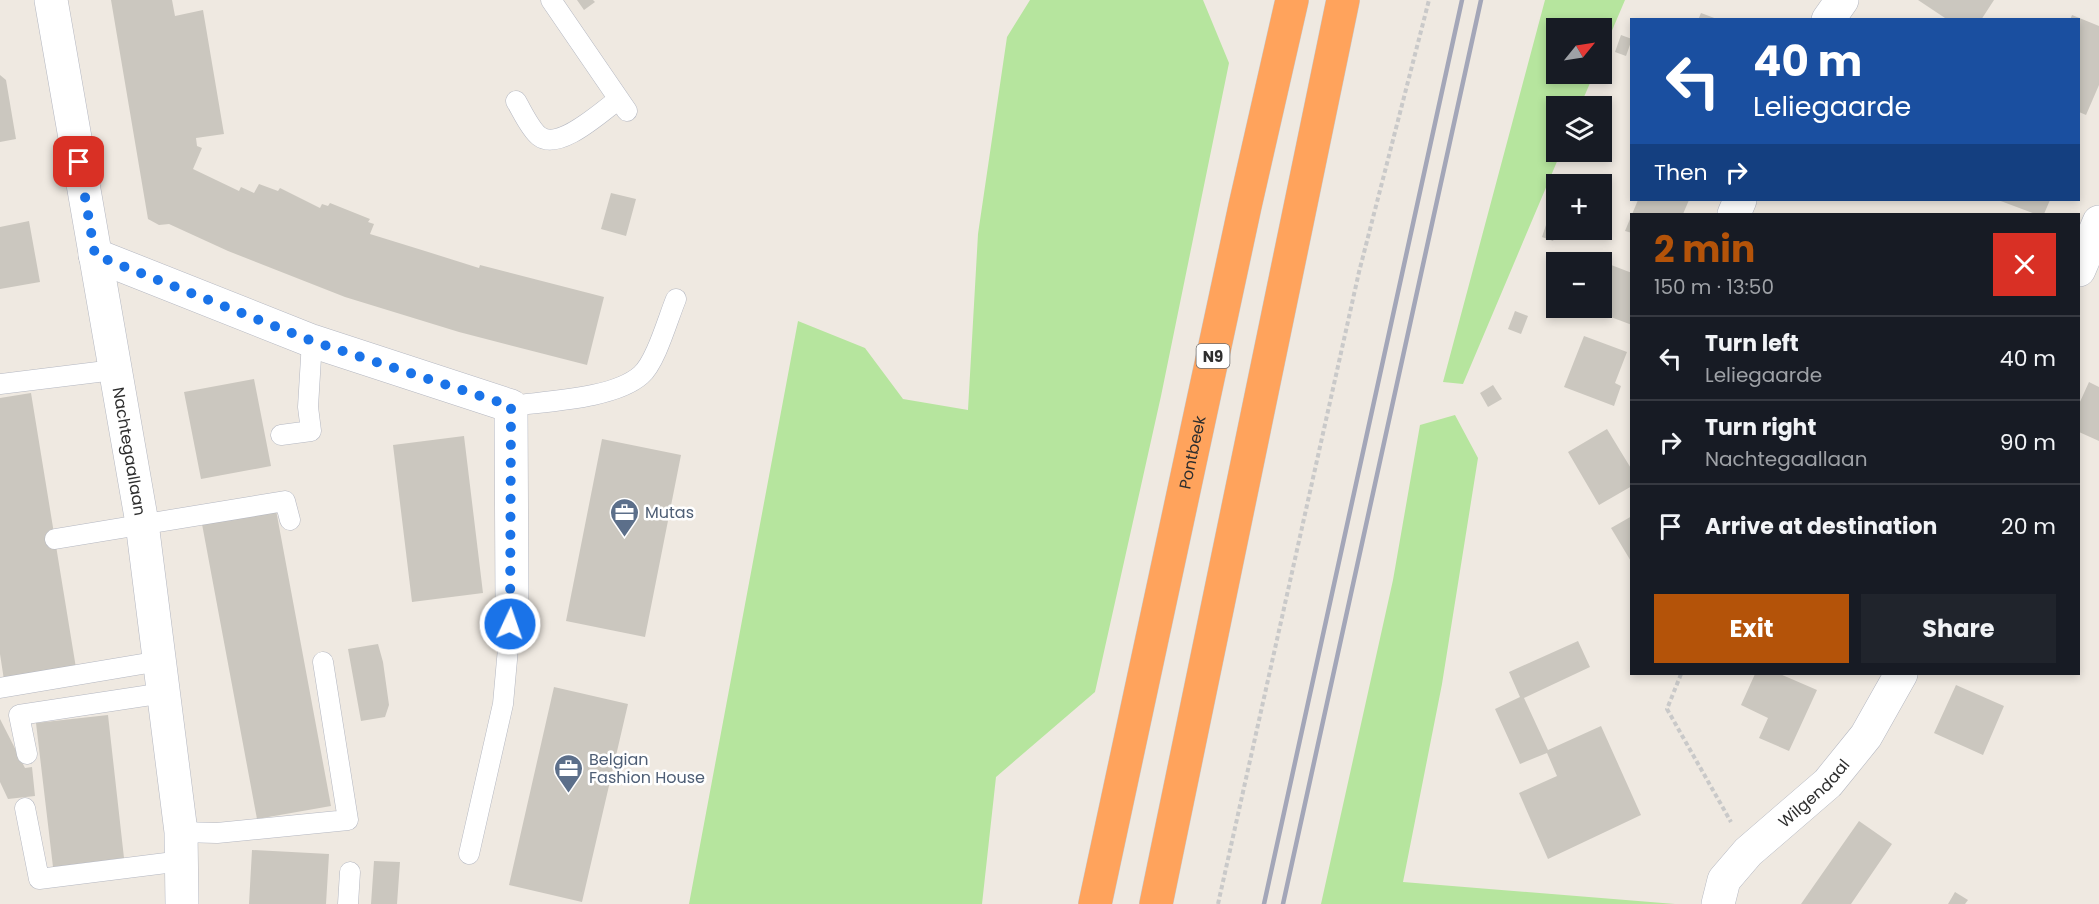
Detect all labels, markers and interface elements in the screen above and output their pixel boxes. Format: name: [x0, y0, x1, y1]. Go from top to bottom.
north arrow: [1546, 18, 1612, 84]
map controls: [1546, 18, 1612, 318]
text: 40 m: [1753, 32, 1862, 91]
icon: left: [1654, 42, 1732, 120]
text: Leliegaarde: [1753, 88, 1911, 125]
button: layers: [1546, 96, 1612, 162]
pin: [53, 136, 104, 187]
icon: arrive: [62, 145, 95, 178]
icon: right: [1720, 156, 1753, 189]
text: Then: [1654, 157, 1708, 188]
button: +: [1546, 174, 1612, 240]
text: 2 min: [1654, 224, 1755, 275]
button: close: [1993, 233, 2056, 296]
button: −: [1546, 252, 1612, 318]
text: 150 m · 13:50: [1654, 273, 1774, 301]
text: Turn left: [1705, 328, 1799, 359]
icon: left: [1654, 342, 1687, 375]
text: 40 m: [2000, 343, 2056, 374]
road number: N9: [1196, 344, 1230, 368]
text: Leliegaarde: [1705, 361, 1822, 389]
street label: Nachtegaallaan: [107, 385, 152, 517]
text: Turn right: [1705, 412, 1816, 443]
street label: Pontbeek: [1173, 413, 1211, 491]
icon: right: [1654, 426, 1687, 459]
text: 90 m: [2000, 427, 2056, 458]
text: Nachtegaallaan: [1705, 445, 1867, 473]
office icon: Mutas: [608, 496, 640, 538]
place label: Mutas: [645, 501, 694, 524]
icon: arrive: [1654, 510, 1687, 543]
text: Arrive at destination: [1705, 511, 1937, 542]
text: 20 m: [2001, 511, 2056, 542]
position arrow: [478, 592, 542, 656]
button: Exit: [1654, 594, 1849, 663]
button: Share: [1861, 594, 2056, 663]
place label: Belgian Fashion House: [589, 748, 705, 789]
office icon: Belgian Fashion House: [552, 752, 584, 794]
street label: Wilgendaal: [1773, 754, 1855, 833]

